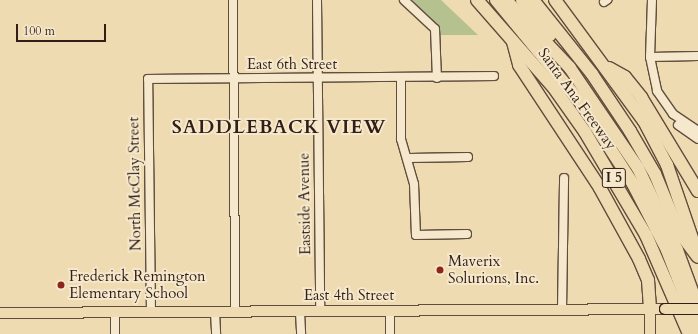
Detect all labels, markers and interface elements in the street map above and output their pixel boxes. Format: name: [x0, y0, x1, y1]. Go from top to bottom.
scale bar: [18, 16, 108, 42]
text: 100 m: [23, 23, 55, 39]
street label: Santa Ana Freeway: [534, 45, 620, 153]
street label: East 6th Street: [247, 56, 337, 74]
street label: North McClay Street: [125, 117, 145, 251]
district label: SADDLEBACK VIEW: [172, 117, 386, 139]
street label: Eastside Avenue: [295, 153, 315, 255]
road number: I 5: [601, 166, 627, 190]
place label: Maverix Solurions, Inc.: [448, 252, 539, 287]
marker: Maverix Solurions, Inc.: [435, 265, 445, 275]
place label: Frederick Remington Elementary School: [69, 267, 206, 302]
marker: Frederick Remington Elementary School: [56, 280, 66, 290]
street label: East 4th Street: [304, 287, 394, 305]

